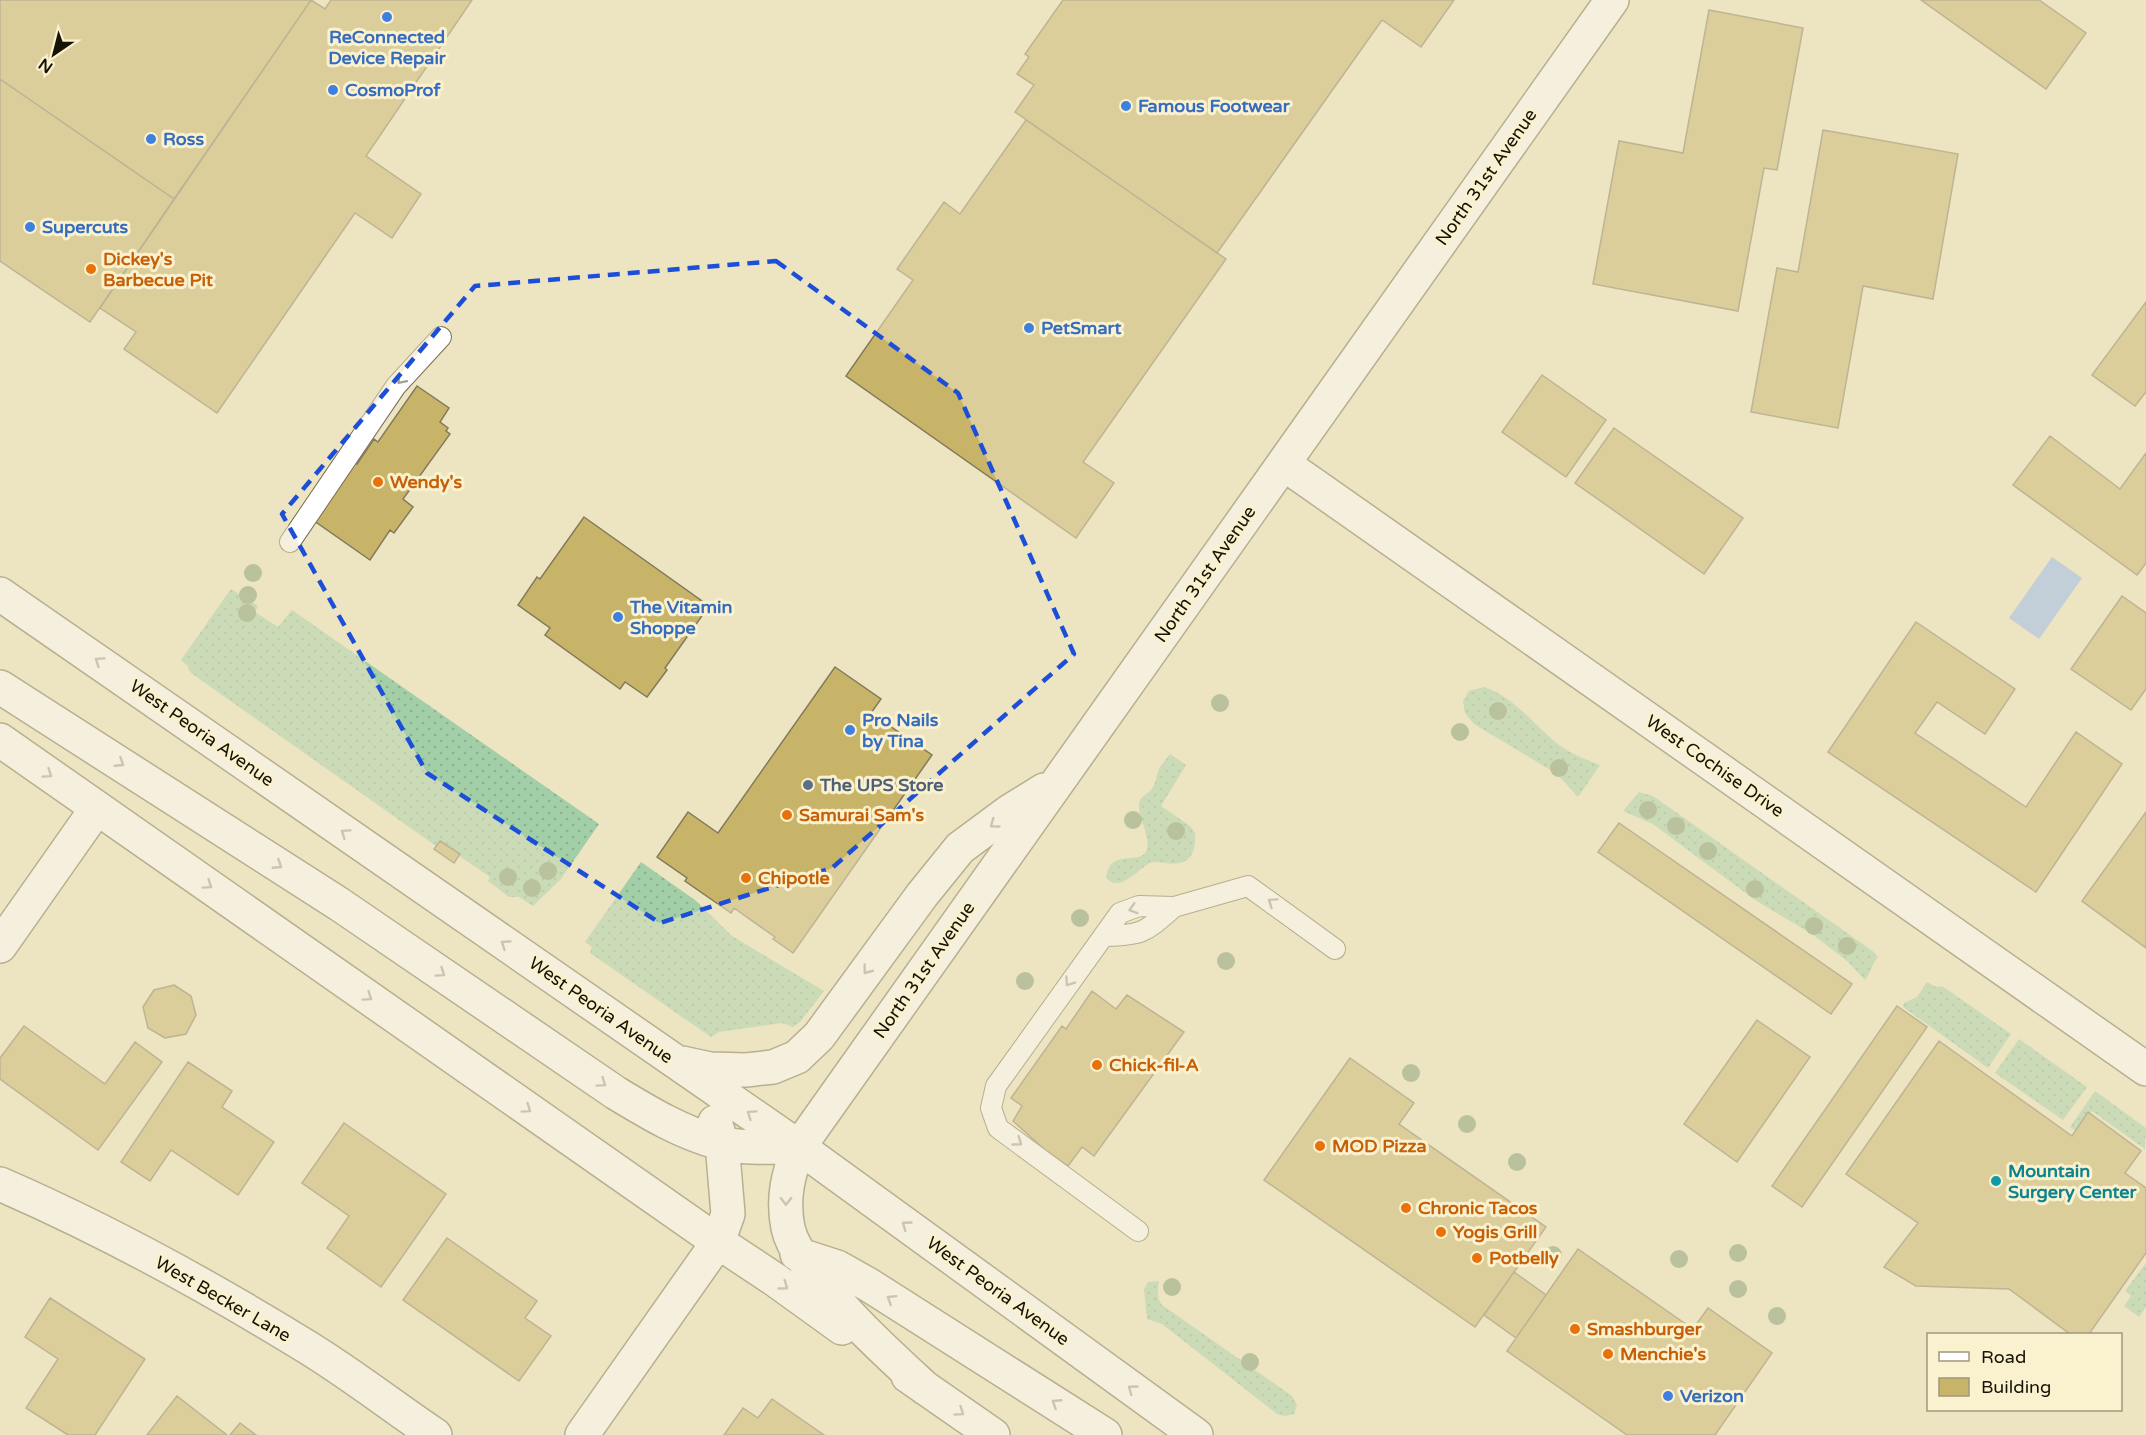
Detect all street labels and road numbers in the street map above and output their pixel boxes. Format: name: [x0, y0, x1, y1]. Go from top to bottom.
street label: North 31st Avenue: [1431, 104, 1541, 250]
street label: North 31st Avenue: [1150, 501, 1260, 647]
street label: West Peoria Avenue: [126, 675, 278, 791]
street label: West Cochise Drive: [1642, 710, 1788, 822]
street label: North 31st Avenue: [869, 897, 979, 1043]
street label: West Peoria Avenue: [525, 952, 677, 1068]
street label: West Peoria Avenue: [922, 1232, 1074, 1350]
street label: West Becker Lane: [151, 1251, 295, 1347]

